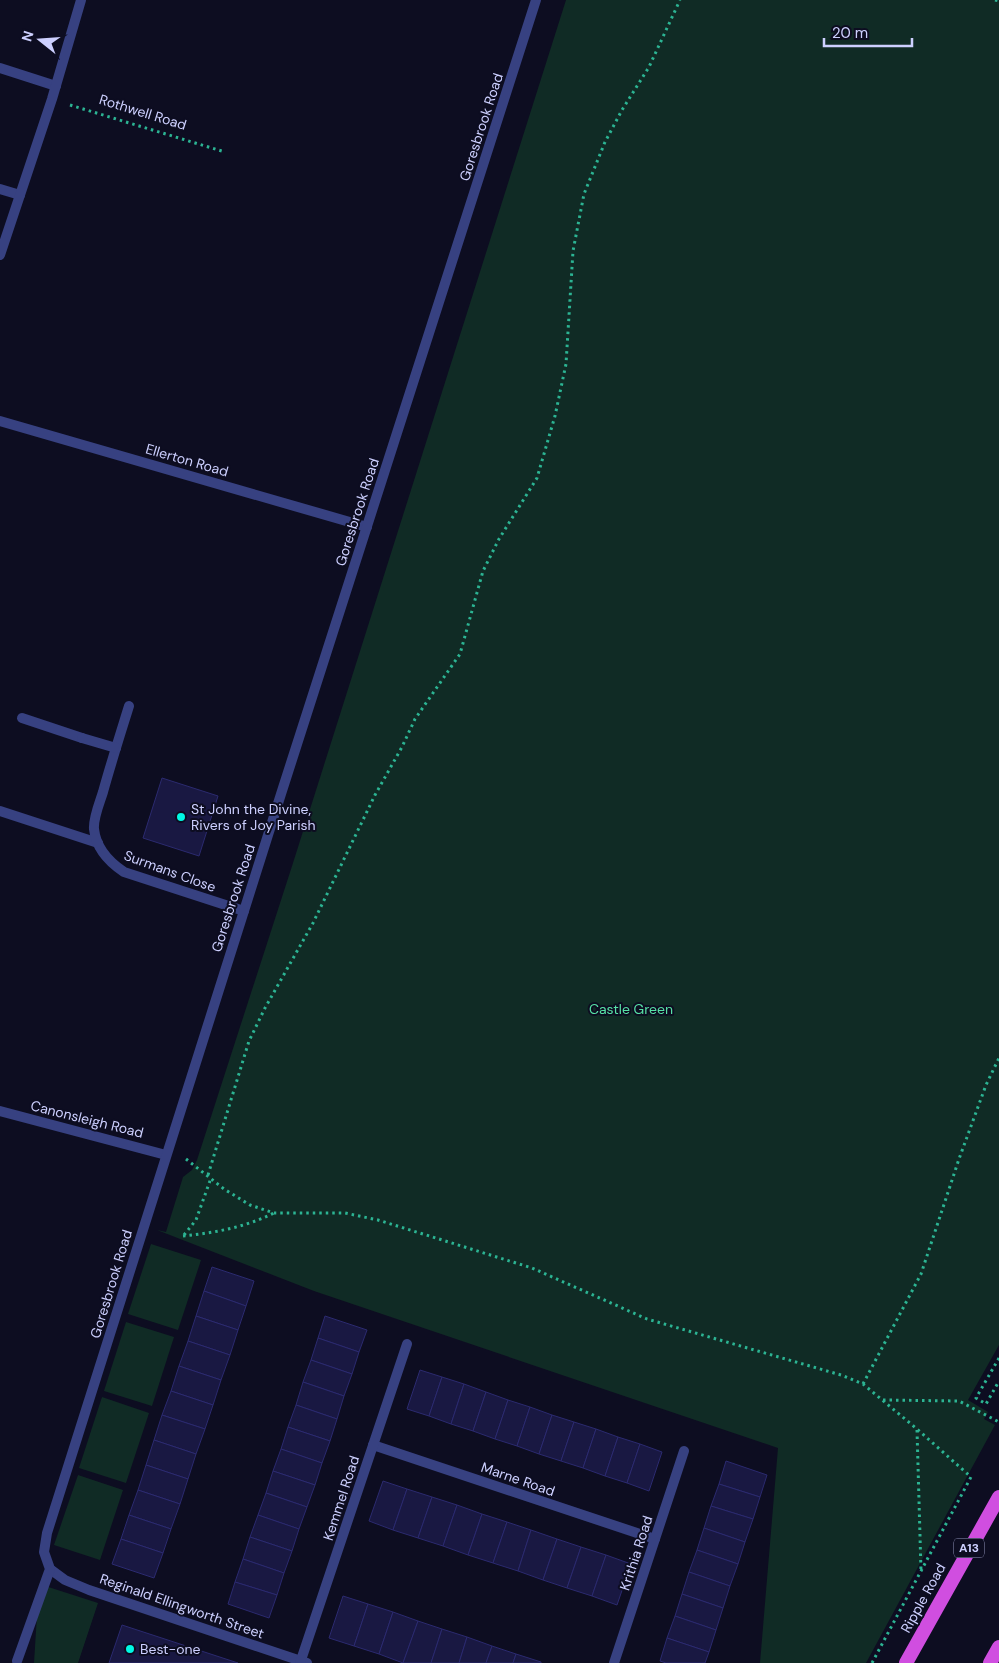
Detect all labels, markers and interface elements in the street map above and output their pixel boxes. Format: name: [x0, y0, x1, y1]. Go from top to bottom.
north arrow: [15, 15, 65, 65]
scale bar: [824, 15, 912, 47]
text: 20 m: [832, 23, 868, 43]
text: N: [17, 29, 38, 44]
street label: Goresbrook Road: [455, 71, 507, 183]
street label: Rothwell Road: [97, 90, 189, 134]
street label: Ellerton Road: [144, 440, 230, 480]
street label: Goresbrook Road: [331, 456, 383, 568]
place label: St John the Divine, Rivers of Joy Parish: [191, 800, 316, 834]
marker: St John the Divine, Rivers of Joy Parish: [175, 811, 187, 823]
street label: Goresbrook Road: [207, 842, 259, 954]
street label: Surmans Close: [122, 846, 219, 896]
park label: Castle Green: [589, 1000, 673, 1018]
street label: Canonsleigh Road: [29, 1096, 145, 1142]
street label: Goresbrook Road: [86, 1228, 136, 1340]
street label: Kemmel Road: [319, 1453, 363, 1543]
street label: Marne Road: [479, 1458, 557, 1500]
street label: Krithia Road: [615, 1513, 657, 1593]
road number: A13: [954, 1539, 984, 1558]
street label: Ripple Road: [897, 1560, 949, 1636]
street label: Reginald Ellingworth Street: [98, 1569, 266, 1643]
place label: Best-one: [140, 1640, 201, 1658]
marker: Best-one: [124, 1643, 136, 1655]

